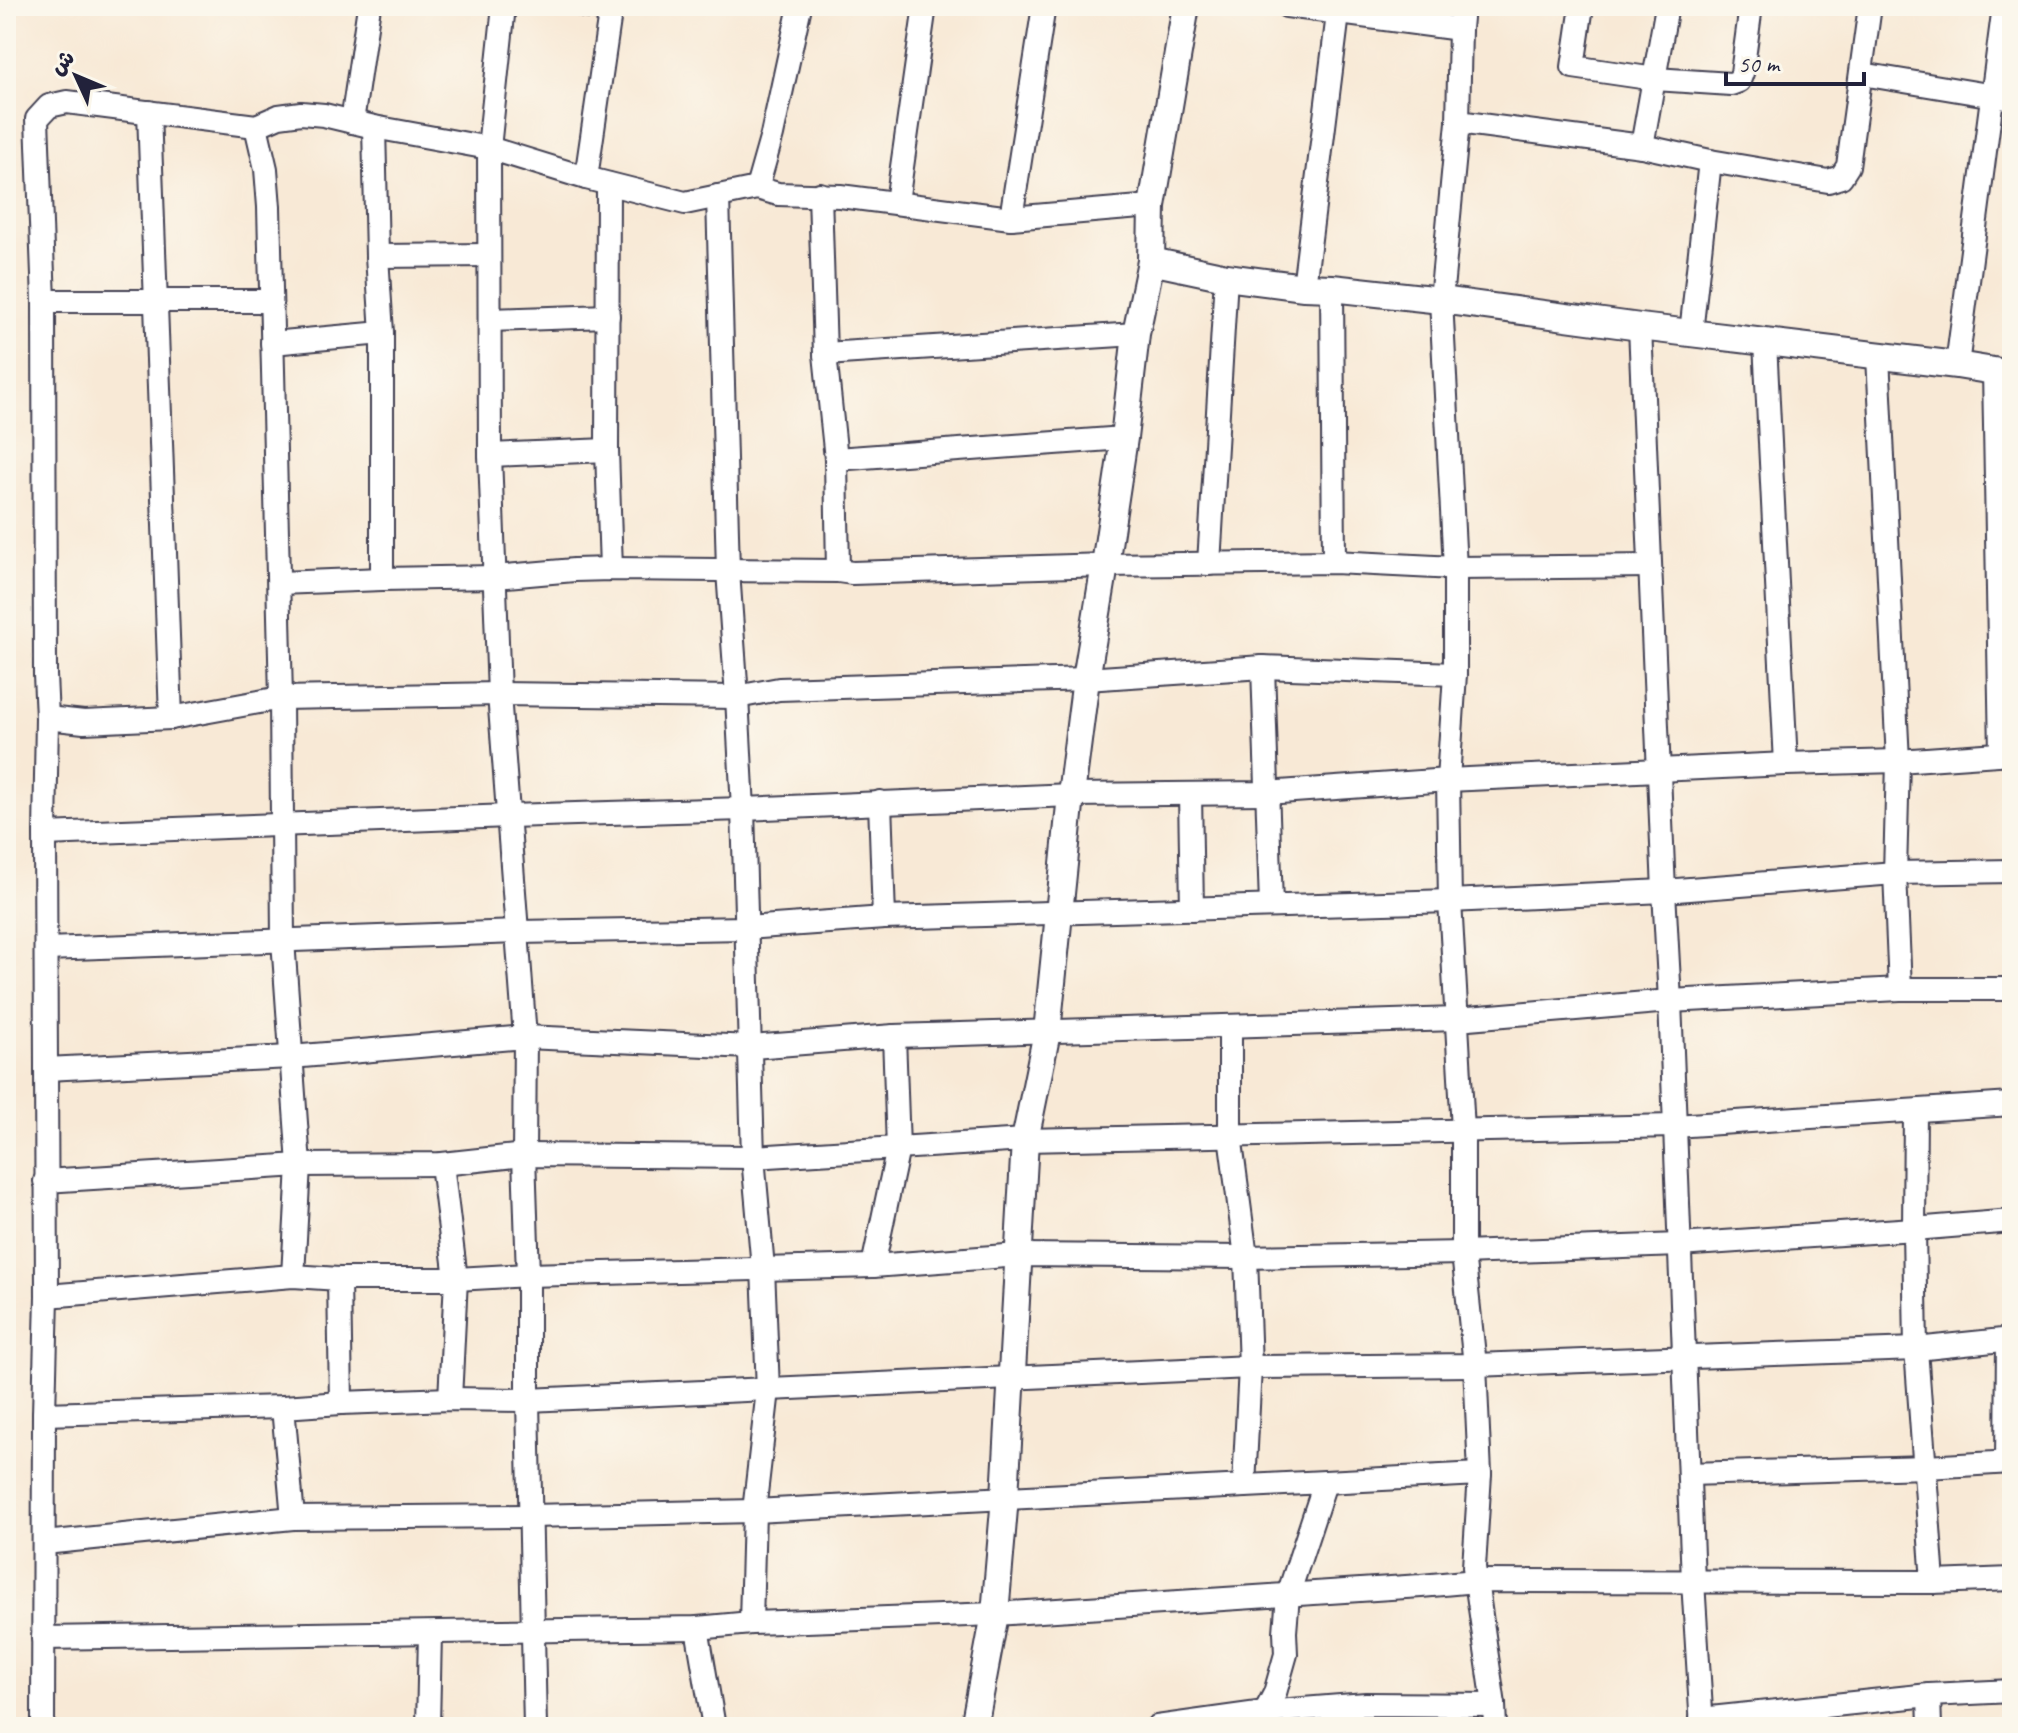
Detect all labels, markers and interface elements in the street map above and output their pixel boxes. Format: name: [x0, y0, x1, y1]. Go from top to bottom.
north arrow: [36, 36, 116, 116]
scale bar: [1726, 36, 1864, 86]
text: ش: [44, 44, 81, 81]
text: 50 m: [1738, 49, 1781, 79]

